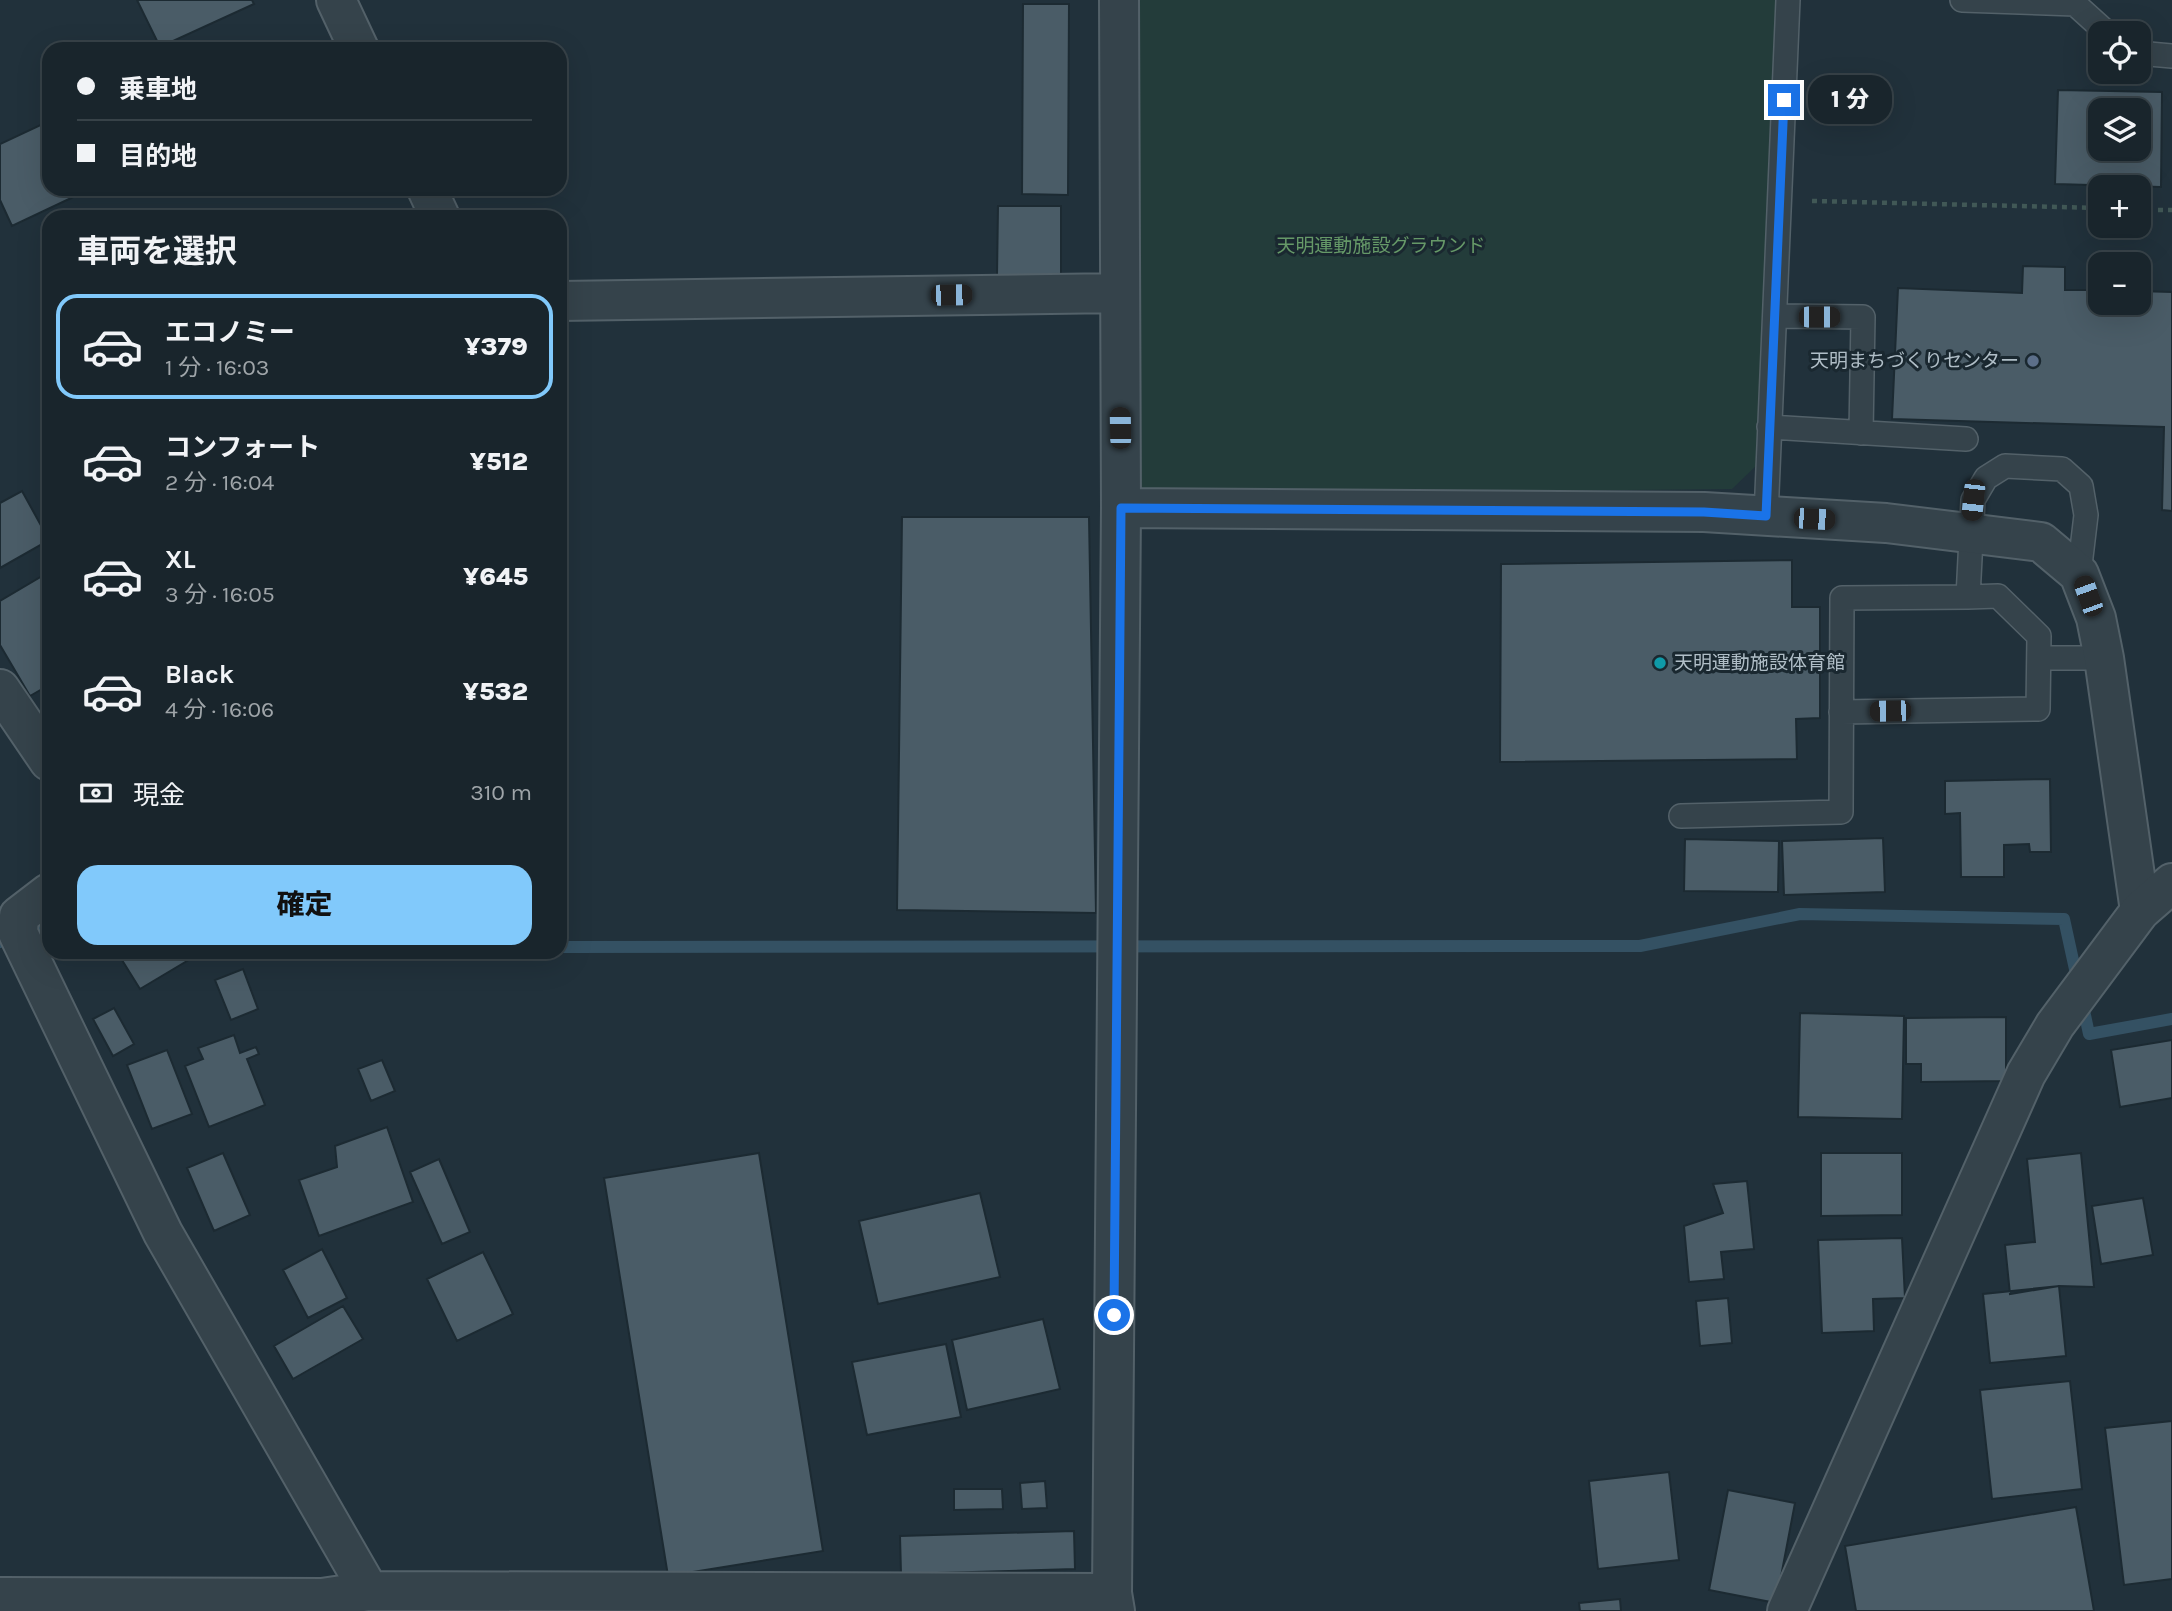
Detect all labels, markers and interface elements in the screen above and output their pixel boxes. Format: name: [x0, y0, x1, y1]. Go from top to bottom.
map controls: [2088, 21, 2151, 315]
button: locate: [2088, 21, 2151, 84]
text: 乗車地: [119, 74, 197, 105]
callout: 1 分: [1809, 76, 1893, 124]
route end: [1768, 84, 1800, 116]
text: 1 分: [1831, 86, 1869, 113]
button: layers: [2088, 98, 2151, 161]
text: 目的地: [119, 141, 197, 172]
button: +: [2088, 175, 2151, 238]
text: 車両を選択: [77, 233, 237, 270]
park label: 天明運動施設グラウンド: [1276, 235, 1486, 257]
button: −: [2088, 252, 2151, 315]
car: [930, 284, 973, 306]
car: [1799, 307, 1841, 328]
icon: car: [81, 315, 144, 378]
text: エコノミー: [165, 317, 295, 348]
text: ¥379: [464, 331, 528, 362]
place label: 天明まちづくりセンター: [1810, 350, 2019, 372]
marker: 天明まちづくりセンター: [2025, 353, 2041, 369]
text: 1 分 · 16:03: [165, 354, 269, 381]
car: [1110, 407, 1131, 449]
icon: car: [81, 430, 144, 493]
text: コンフォート: [165, 432, 320, 463]
text: ¥512: [470, 446, 528, 477]
text: 2 分 · 16:04: [165, 469, 274, 496]
car: [1961, 478, 1986, 522]
car: [1793, 507, 1836, 531]
text: XL: [165, 544, 196, 575]
icon: car: [81, 545, 144, 608]
text: ¥645: [463, 561, 528, 592]
car: [2071, 573, 2106, 619]
text: 3 分 · 16:05: [165, 581, 275, 608]
place label: 天明運動施設体育館: [1674, 652, 1845, 674]
marker: 天明運動施設体育館: [1652, 655, 1668, 671]
text: Black: [165, 659, 234, 690]
icon: car: [81, 660, 144, 723]
text: ¥532: [463, 676, 528, 707]
text: 4 分 · 16:06: [165, 696, 274, 723]
car: [1869, 700, 1912, 722]
icon: cash: [77, 774, 115, 812]
text: 310 m: [470, 779, 532, 806]
text: 現金: [133, 780, 185, 811]
button: 確定: [77, 865, 532, 945]
route start: [1098, 1299, 1130, 1331]

